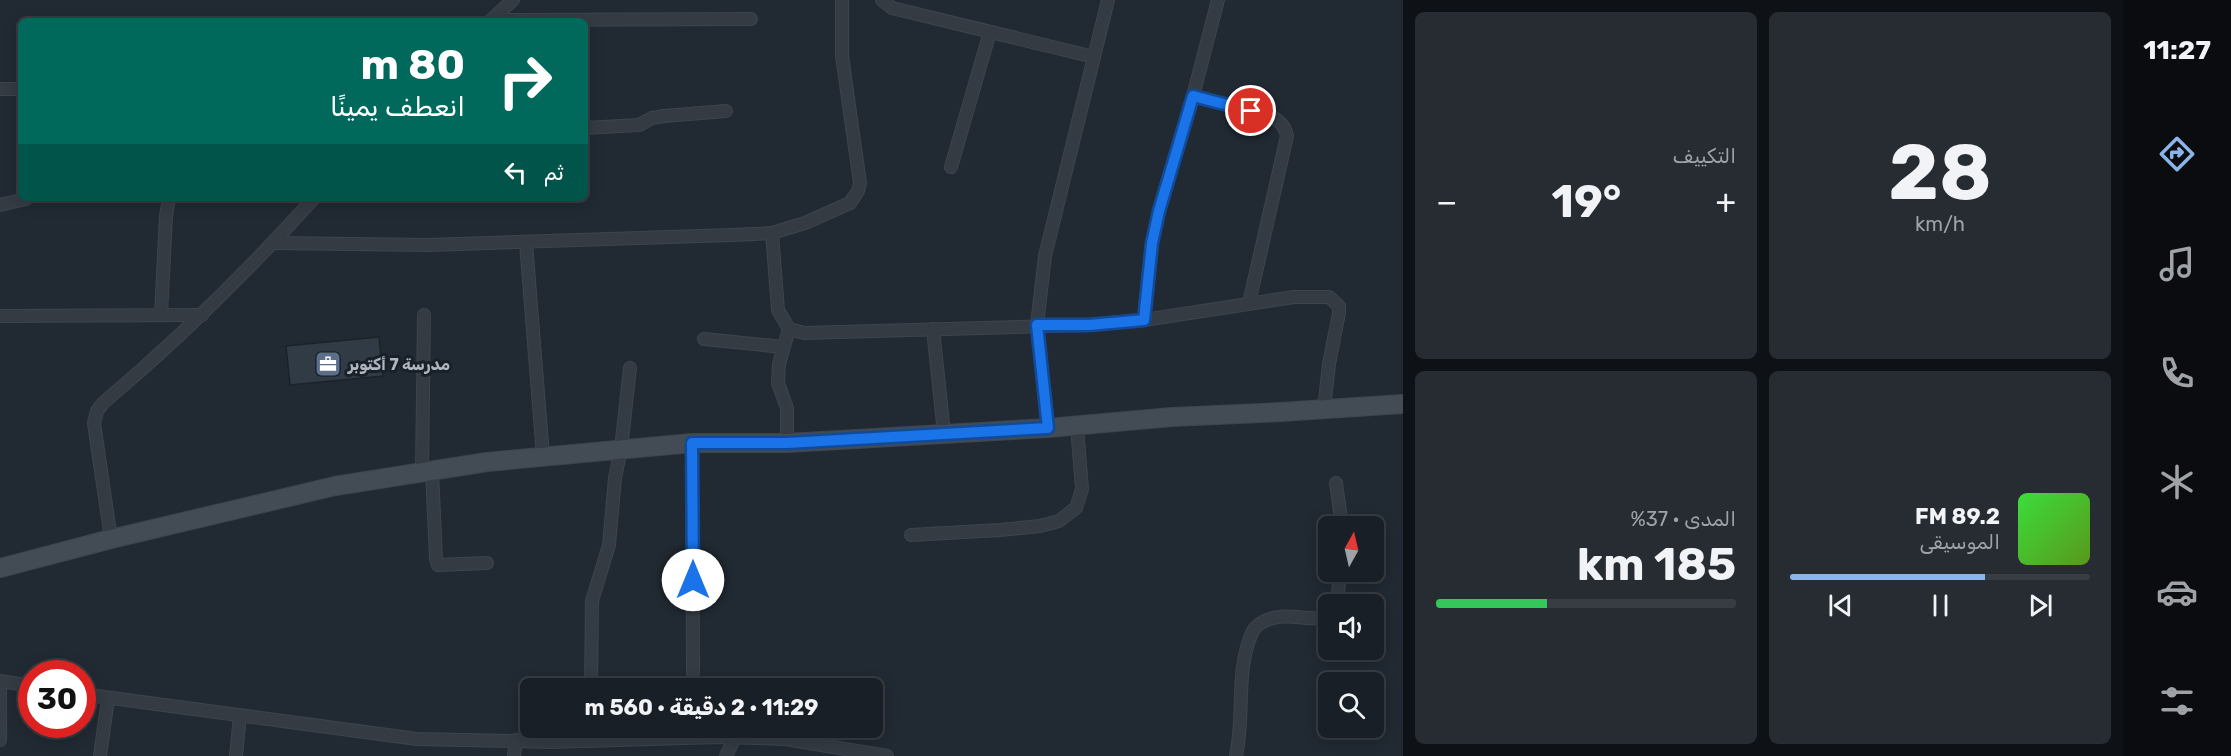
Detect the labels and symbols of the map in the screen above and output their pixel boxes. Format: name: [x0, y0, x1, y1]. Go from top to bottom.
pin: [1225, 85, 1276, 136]
office icon: مدرسة 7 أكتوبر: [313, 349, 343, 379]
place label: مدرسة 7 أكتوبر: [347, 355, 450, 374]
north arrow: [1318, 516, 1384, 582]
position arrow: [661, 548, 725, 612]
speed limit sign: 30: [18, 660, 96, 738]

